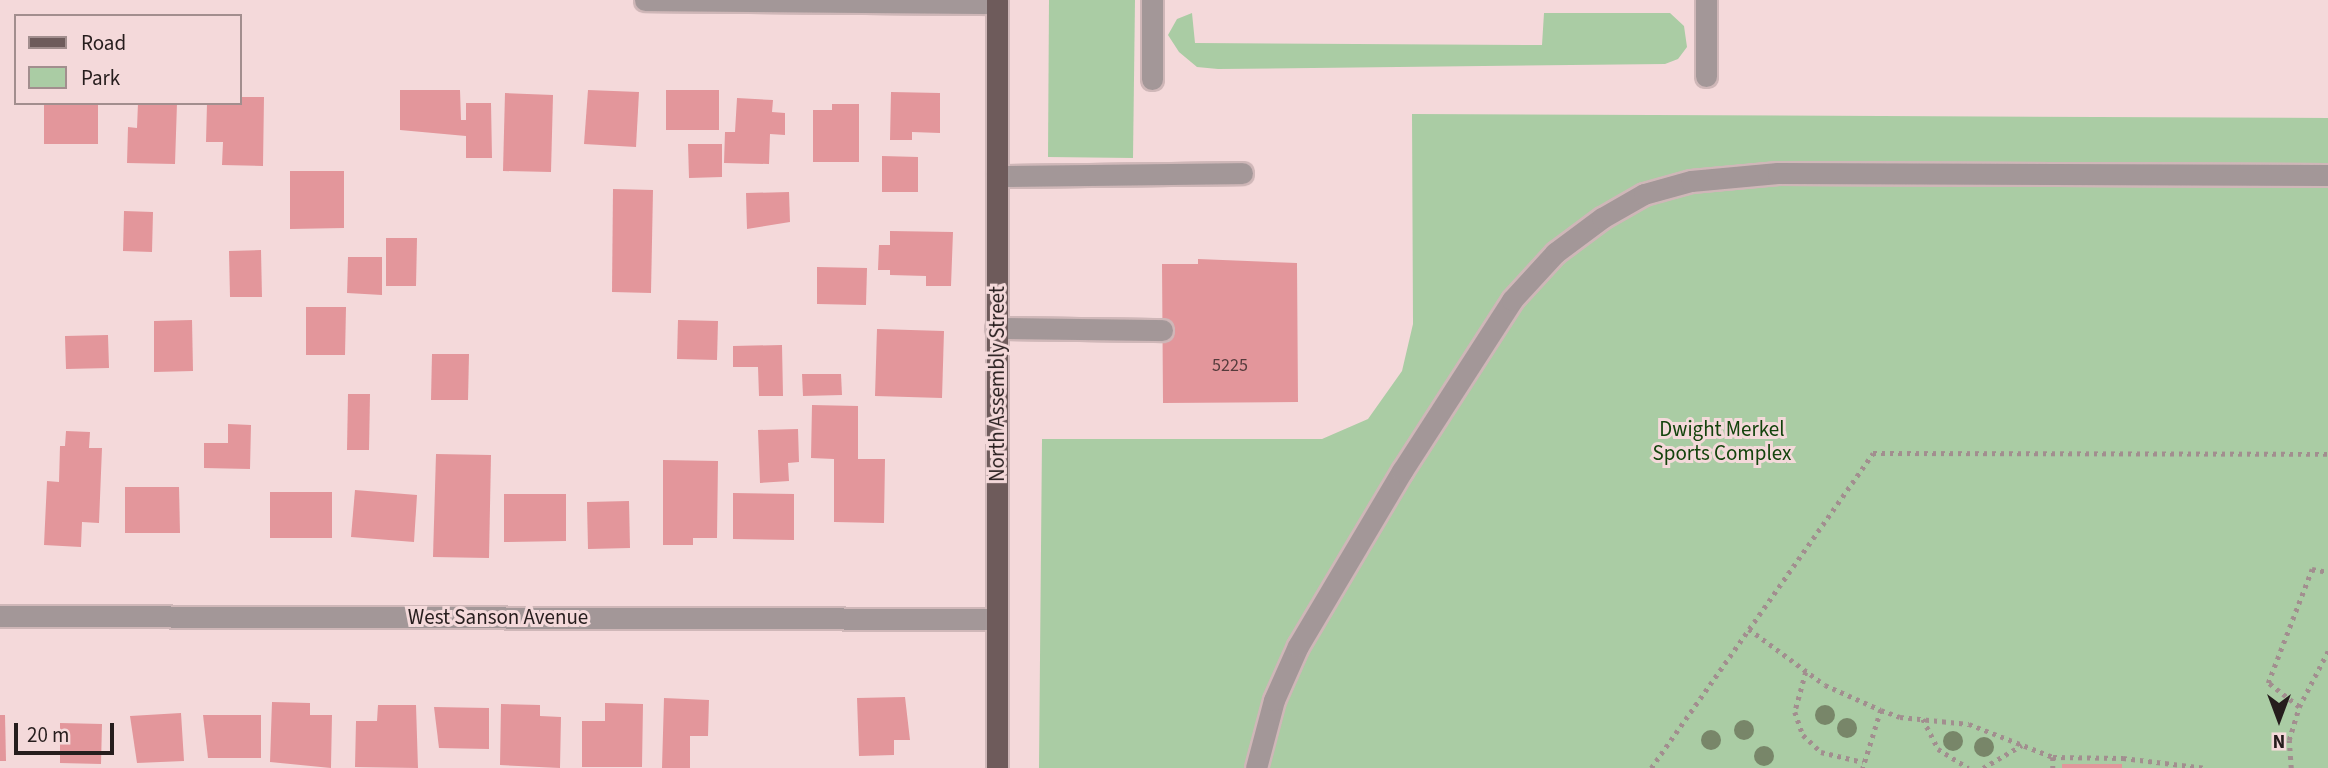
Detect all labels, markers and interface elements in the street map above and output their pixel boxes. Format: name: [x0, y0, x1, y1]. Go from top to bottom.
legend: [14, 14, 242, 105]
text: Road: [81, 28, 126, 58]
text: Park: [81, 63, 120, 93]
street label: North Assembly Street: [984, 286, 1010, 482]
house number: 5225: [1212, 355, 1248, 377]
park label: Dwight Merkel Sports Complex: [1653, 416, 1791, 466]
street label: West Sanson Avenue: [408, 604, 588, 630]
north arrow: [2244, 684, 2314, 754]
scale bar: [18, 708, 117, 752]
text: 20 m: [27, 720, 69, 750]
text: N: [2273, 727, 2285, 754]

